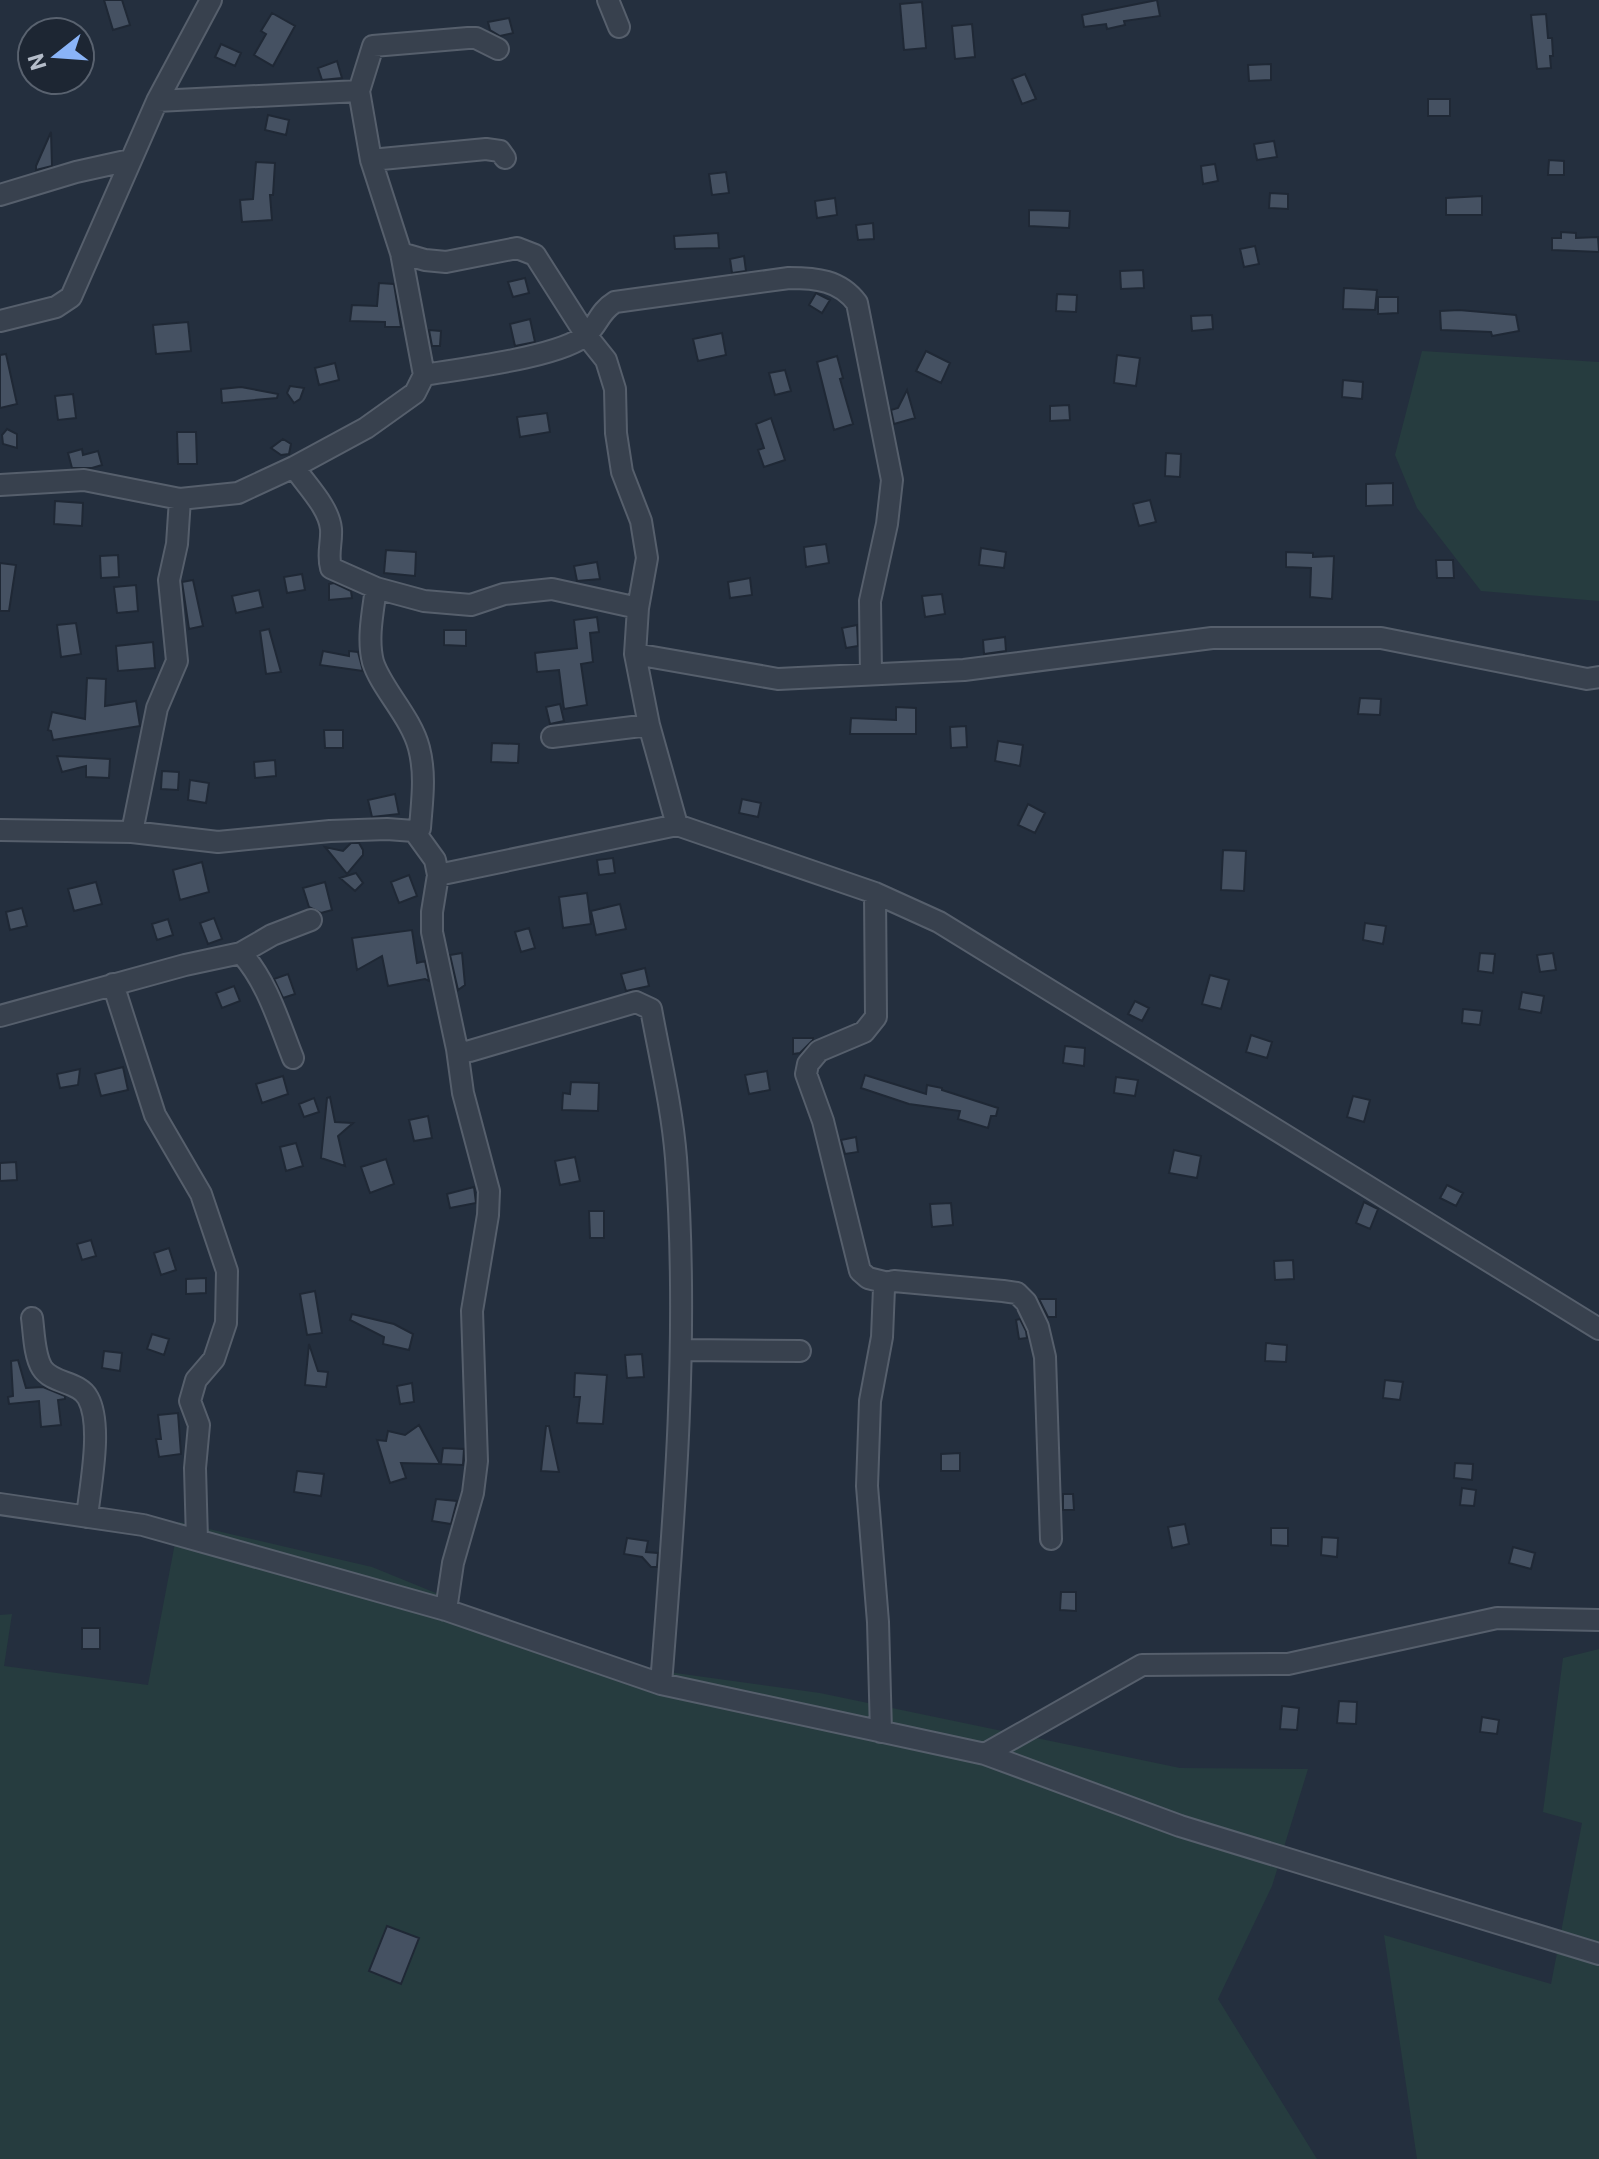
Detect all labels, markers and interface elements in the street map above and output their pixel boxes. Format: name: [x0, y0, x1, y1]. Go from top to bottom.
north arrow: [16, 16, 96, 96]
text: N: [23, 51, 52, 73]

